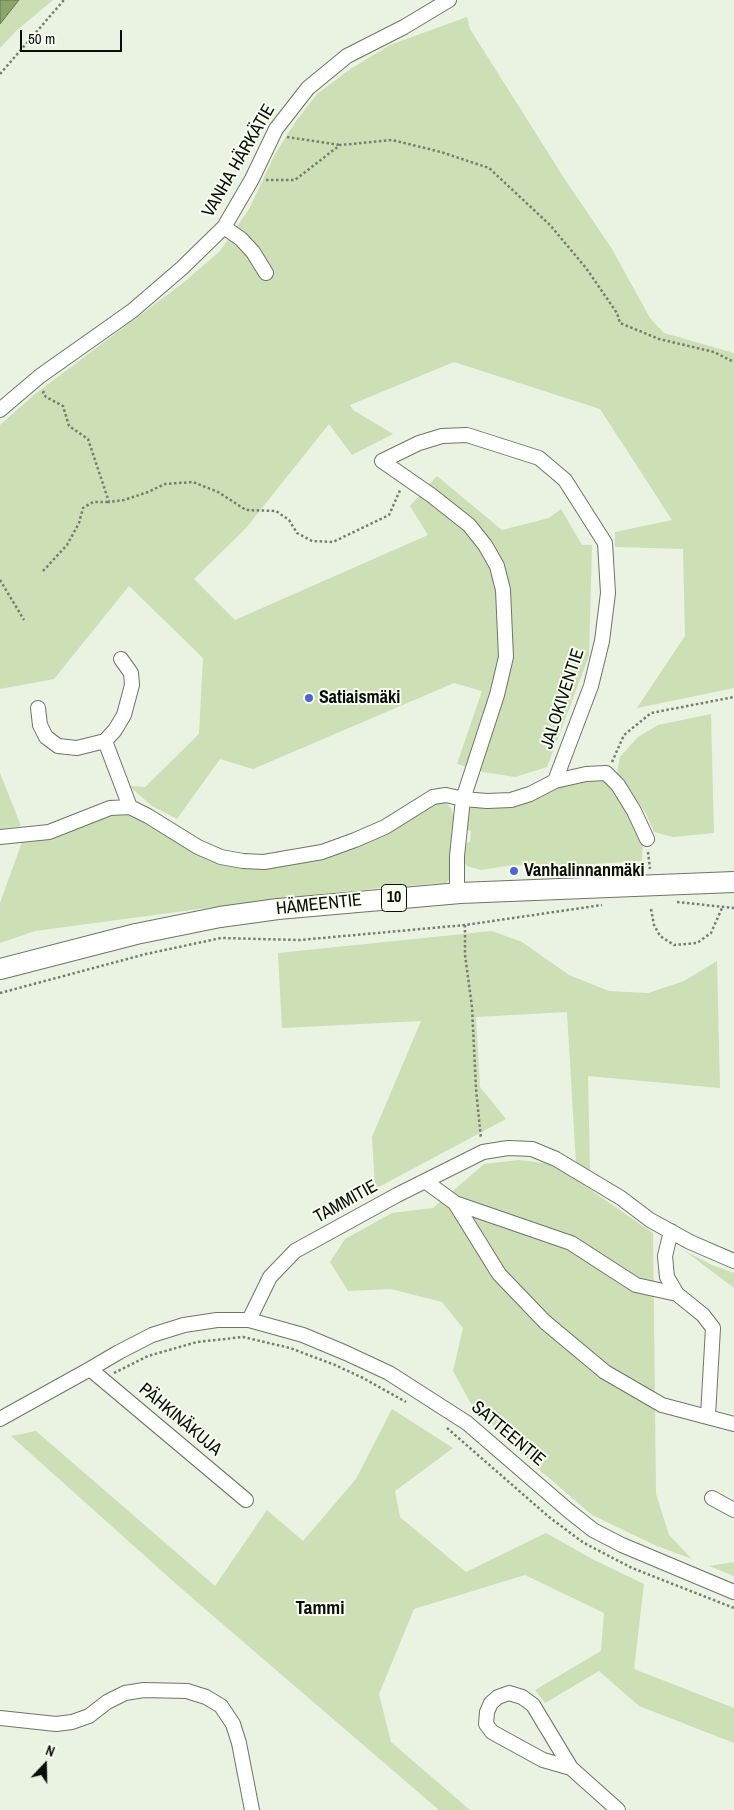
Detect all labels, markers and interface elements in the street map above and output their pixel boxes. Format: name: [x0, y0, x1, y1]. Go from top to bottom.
scale bar: [22, 20, 125, 52]
text: 50 m: [28, 28, 55, 49]
street label: VANHA HÄRKÄTIE: [198, 101, 280, 221]
street label: JALOKIVENTIE: [537, 646, 589, 752]
place label: Satiaismäki: [319, 687, 400, 709]
marker: Satiaismäki: [303, 692, 315, 704]
place label: Vanhalinnanmäki: [524, 860, 645, 882]
marker: Vanhalinnanmäki: [508, 865, 520, 877]
road number: 10: [382, 884, 406, 911]
street label: HÄMEENTIE: [275, 890, 363, 920]
street label: TAMMITIE: [310, 1176, 382, 1228]
street label: PÄHKINÄKUJA: [134, 1379, 226, 1461]
street label: SATTEENTIE: [467, 1397, 549, 1471]
district label: Tammi: [295, 1598, 345, 1620]
north arrow: [20, 1740, 70, 1790]
text: N: [43, 1741, 57, 1761]

